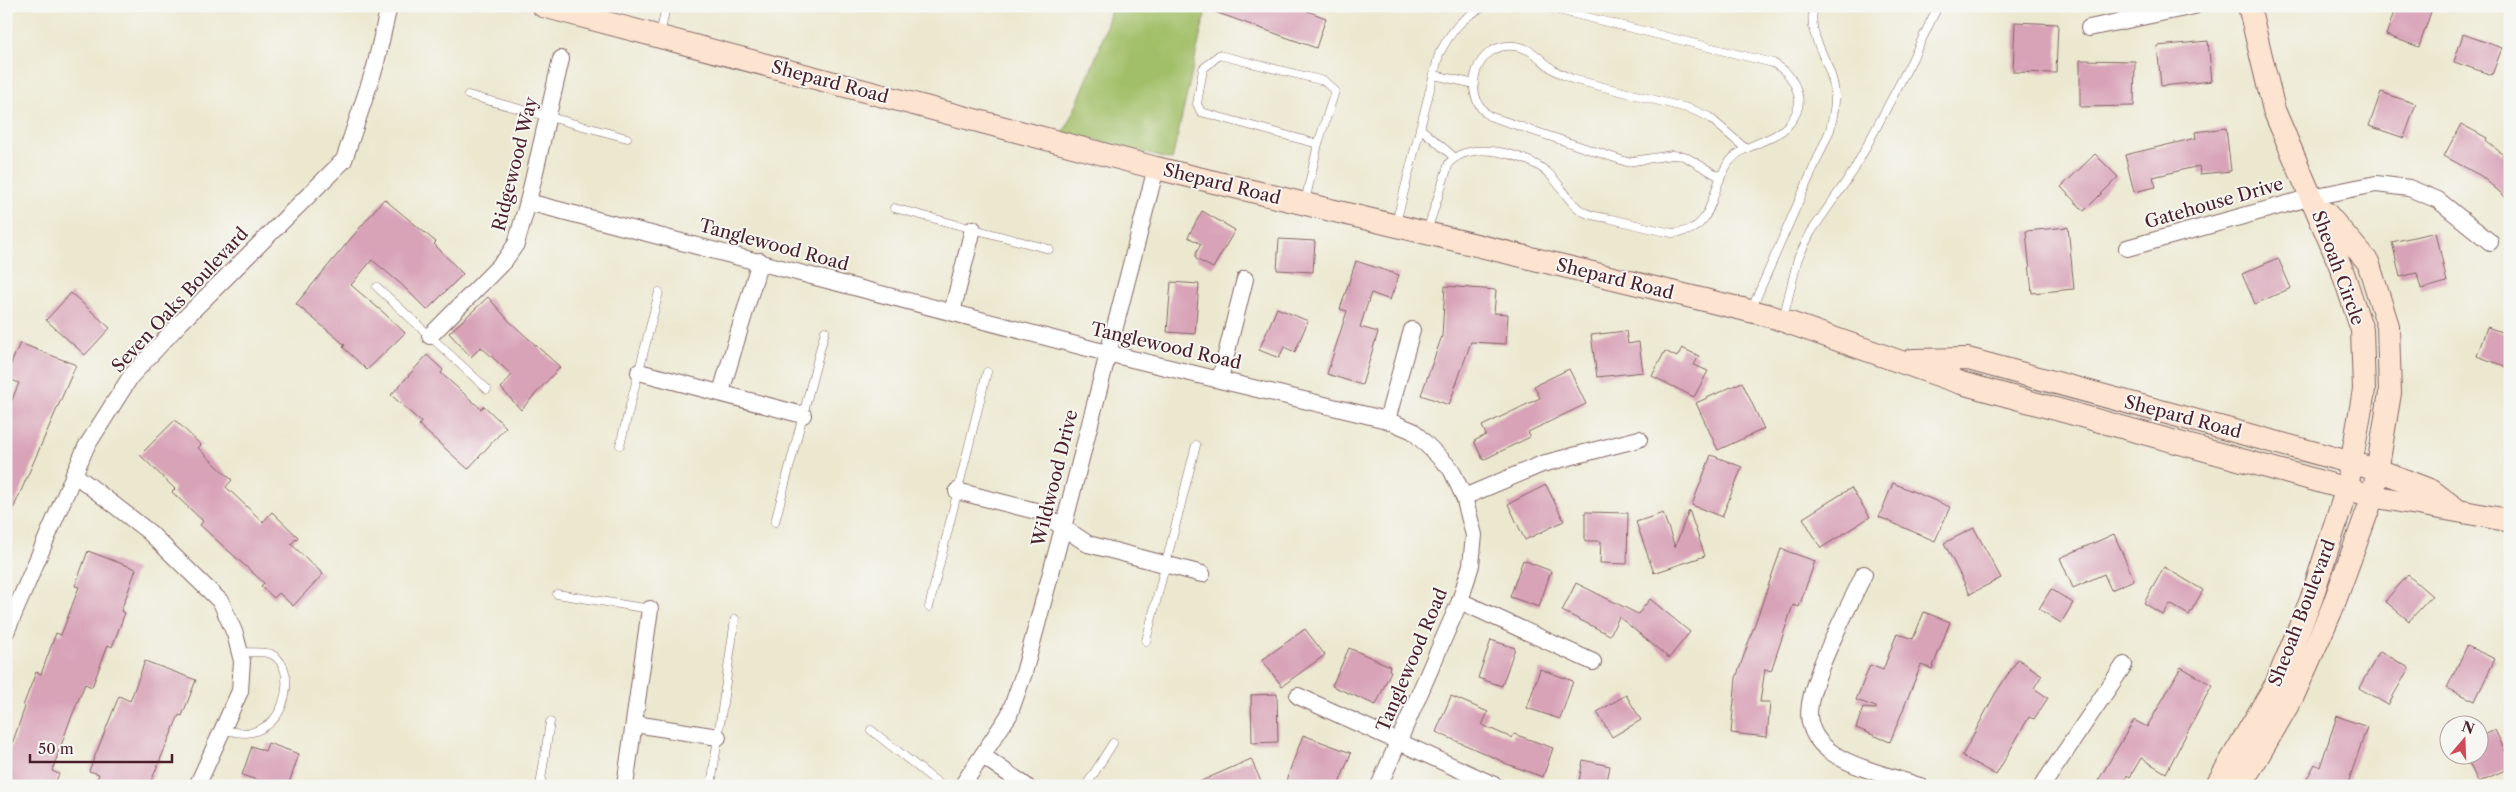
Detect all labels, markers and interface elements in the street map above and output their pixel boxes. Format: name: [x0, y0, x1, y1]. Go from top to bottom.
street label: Shepard Road: [769, 56, 891, 108]
street label: Ridgewood Way: [488, 94, 543, 233]
street label: Shepard Road: [1161, 159, 1283, 209]
street label: Gatehouse Drive: [2142, 173, 2286, 233]
street label: Sheoah Circle: [2307, 208, 2369, 328]
street label: Tanglewood Road: [697, 214, 851, 276]
street label: Seven Oaks Boulevard: [107, 223, 253, 377]
street label: Shepard Road: [1554, 254, 1676, 304]
street label: Tanglewood Road: [1089, 318, 1244, 374]
street label: Shepard Road: [2122, 391, 2244, 443]
street label: Wildwood Drive: [1027, 407, 1083, 550]
street label: Sheoah Boulevard: [2264, 536, 2340, 690]
street label: Tanglewood Road: [1372, 585, 1452, 735]
north arrow: [2438, 714, 2488, 764]
text: N: [2460, 717, 2477, 738]
scale bar: [30, 732, 172, 764]
text: 50 m: [38, 739, 74, 758]

